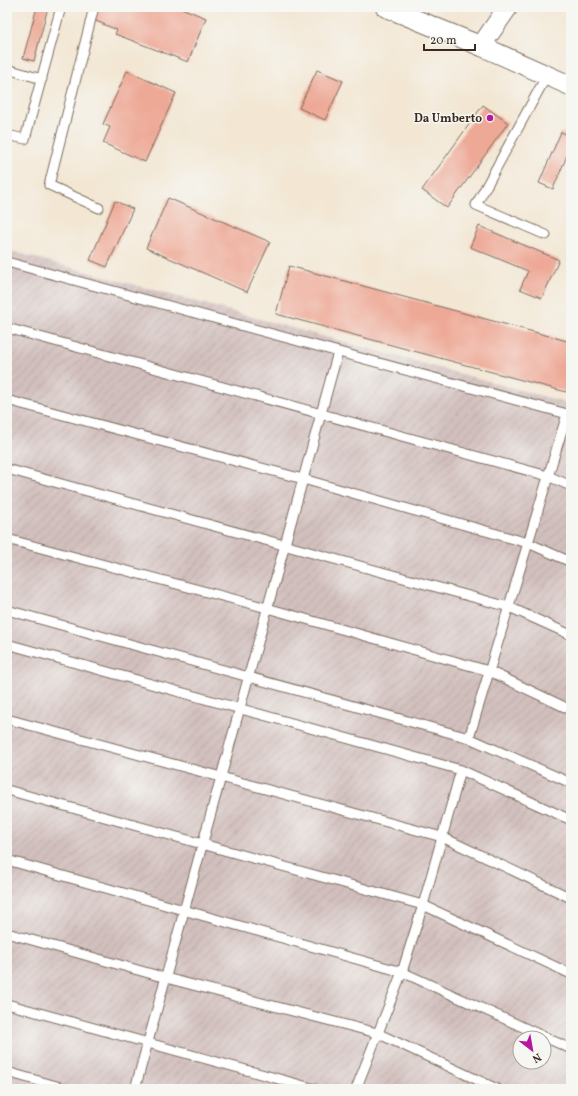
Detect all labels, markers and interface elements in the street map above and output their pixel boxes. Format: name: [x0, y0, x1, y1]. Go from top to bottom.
scale bar: [424, 26, 475, 52]
text: 20 m: [430, 33, 457, 49]
place label: Da Umberto: [414, 111, 482, 127]
marker: Da Umberto: [485, 113, 495, 123]
north arrow: [512, 1030, 552, 1070]
text: N: [529, 1049, 544, 1066]

